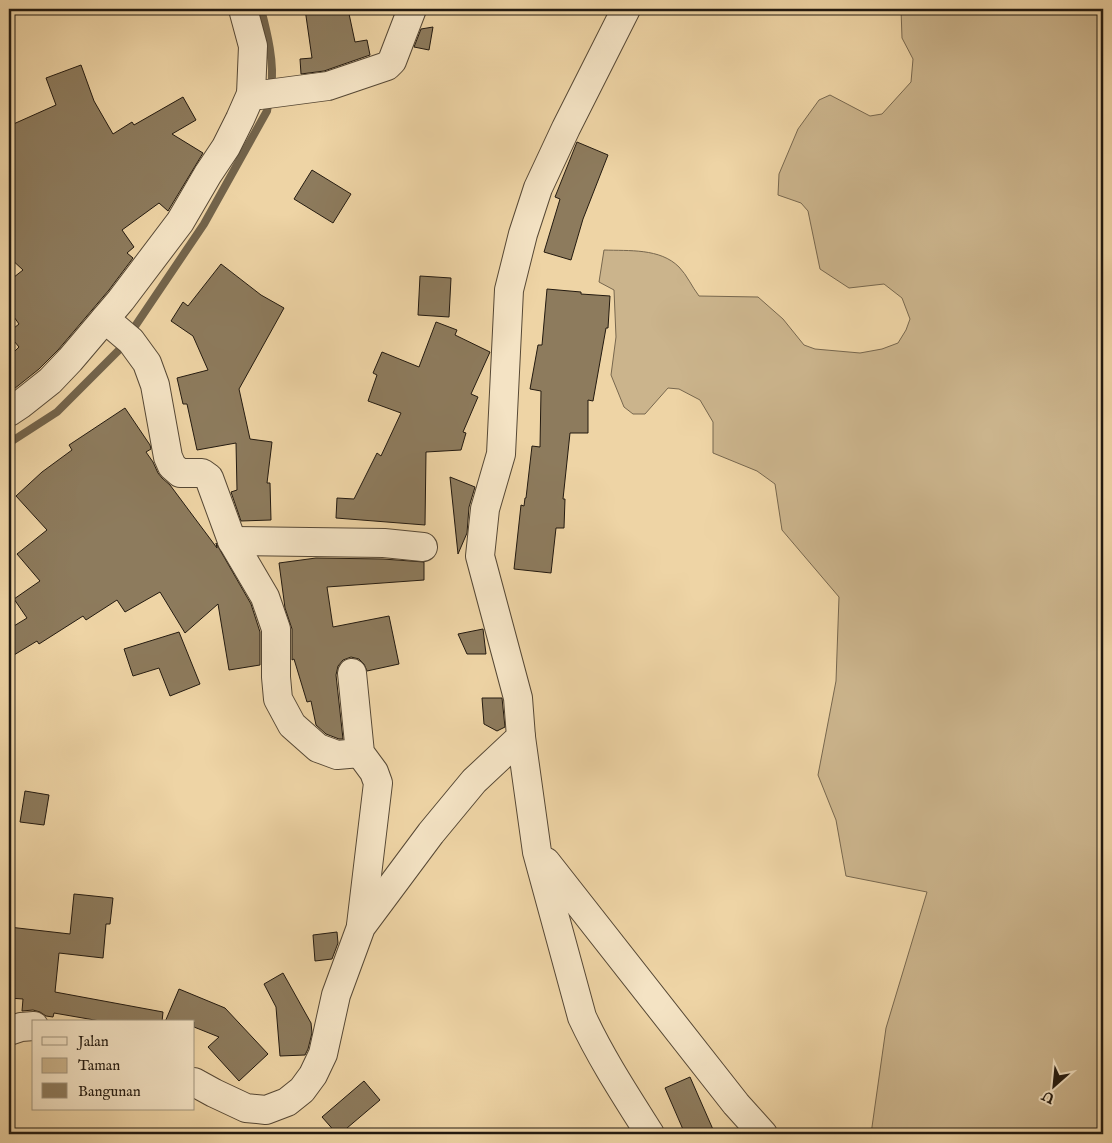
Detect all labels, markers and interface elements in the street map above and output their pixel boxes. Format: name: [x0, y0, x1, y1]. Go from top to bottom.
legend: [32, 1020, 195, 1110]
text: Jalan: [76, 1032, 109, 1051]
text: Taman: [78, 1056, 120, 1075]
north arrow: [1030, 1060, 1080, 1110]
text: Bangunan: [78, 1082, 141, 1101]
text: U: [1038, 1085, 1059, 1108]

